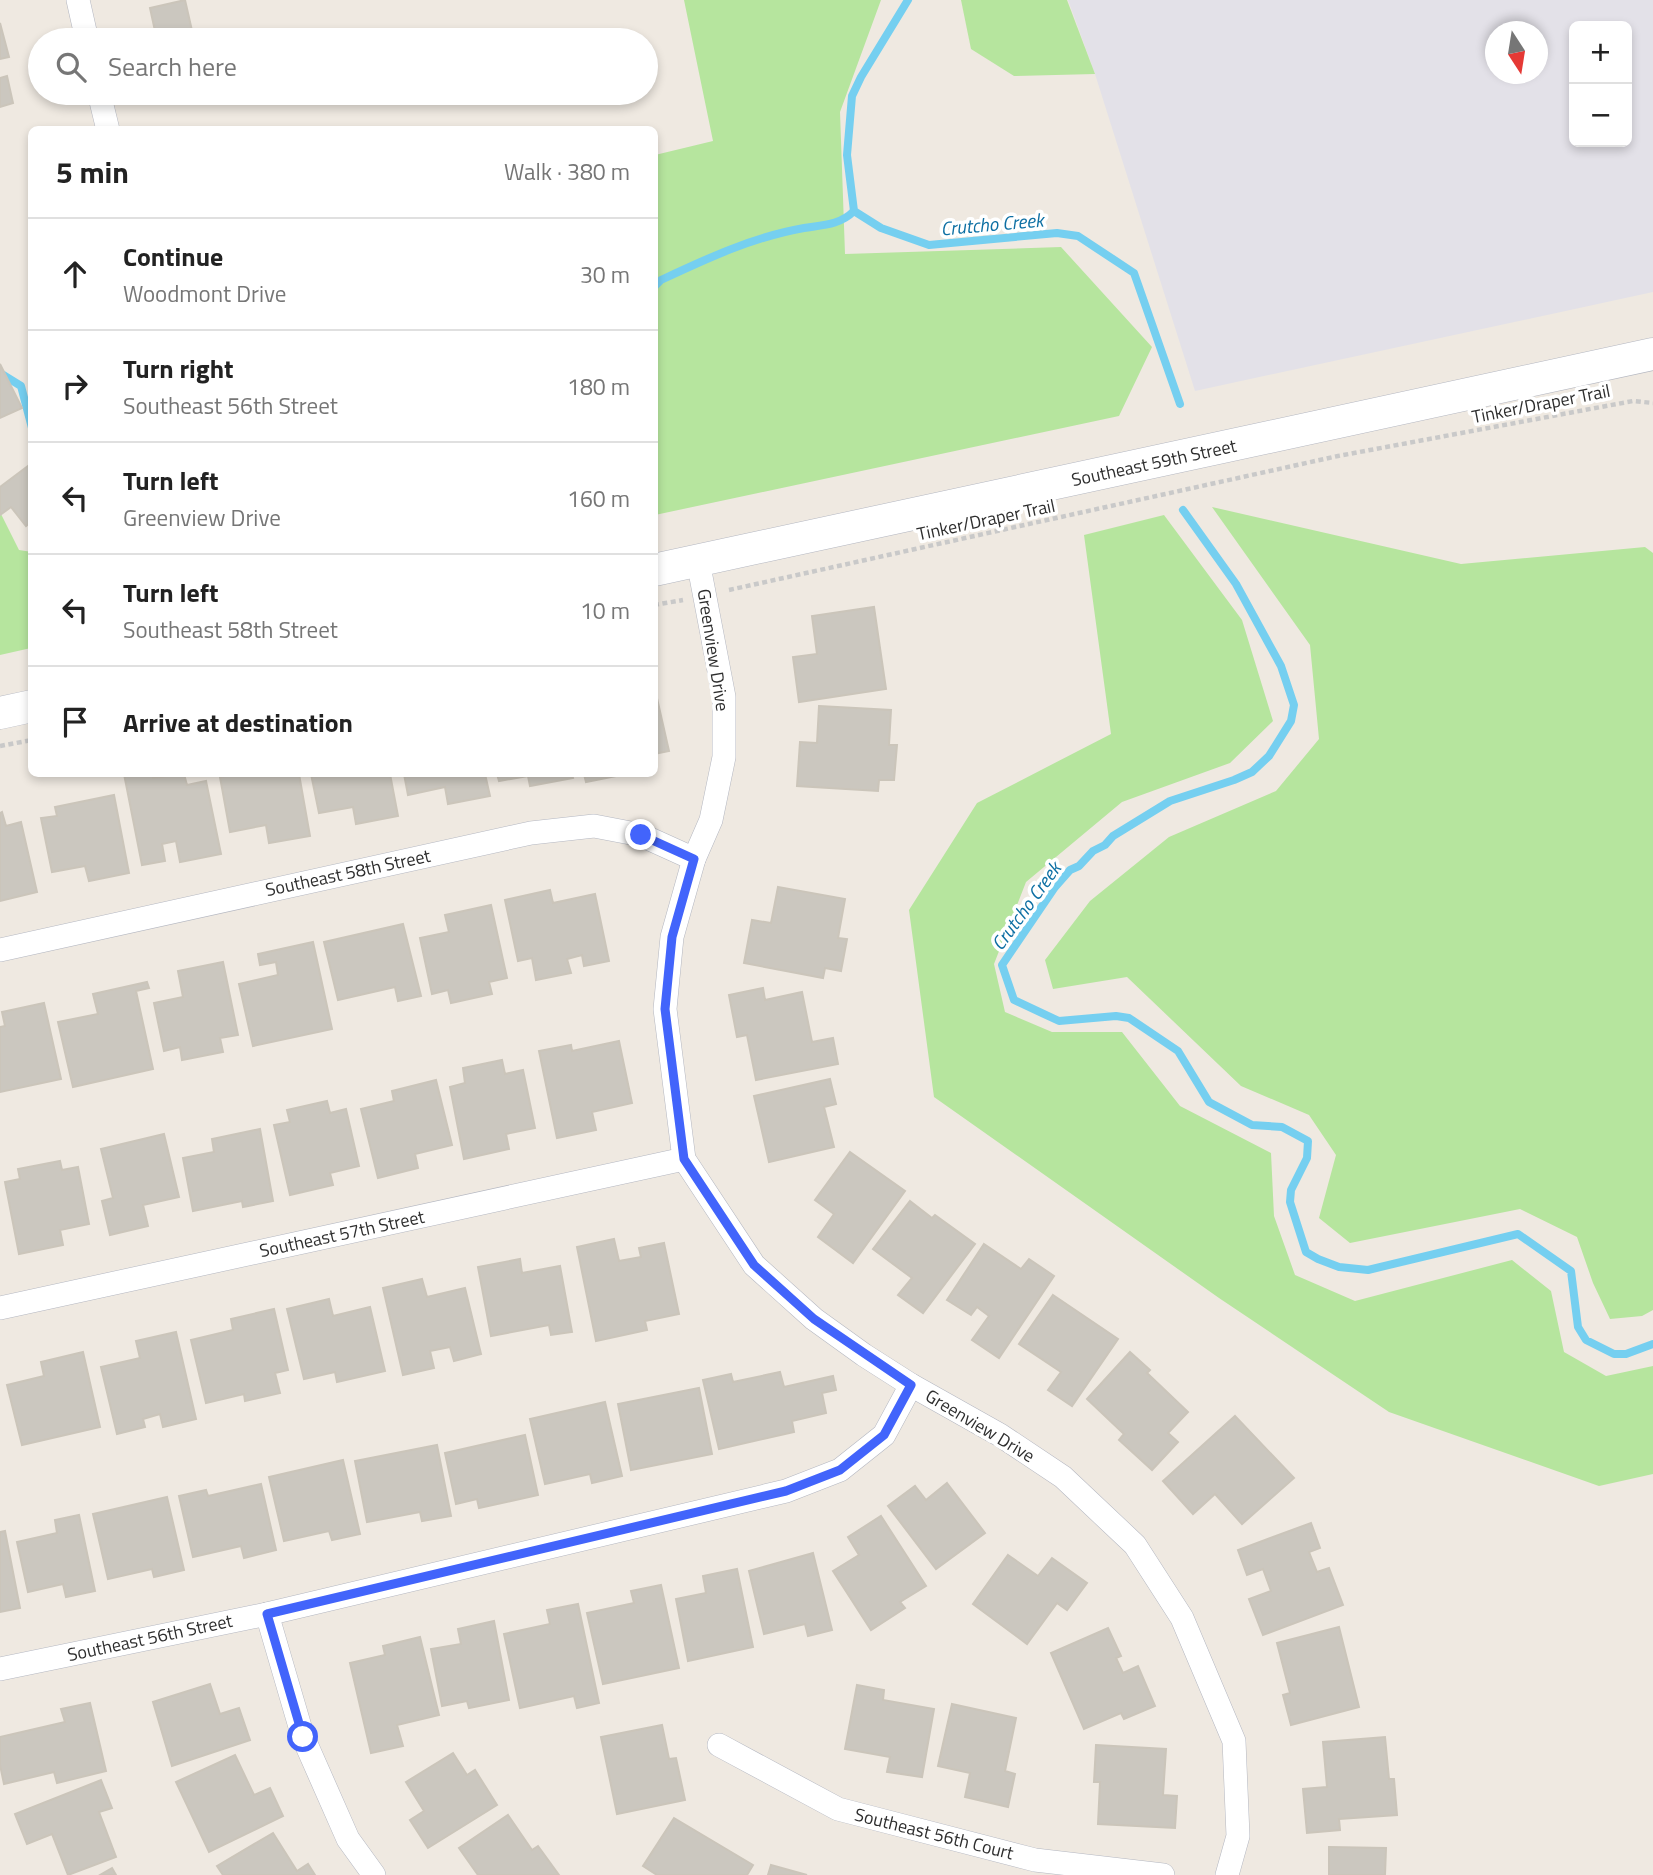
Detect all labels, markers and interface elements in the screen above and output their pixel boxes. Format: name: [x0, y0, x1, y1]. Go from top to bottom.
north arrow: [1485, 21, 1548, 84]
map controls: [1569, 21, 1632, 147]
button: +: [1569, 21, 1632, 84]
search box: [28, 28, 658, 105]
text: Search here: [108, 47, 237, 86]
icon: search: [52, 48, 90, 86]
button: −: [1569, 84, 1632, 147]
text: 5 min: [56, 149, 129, 195]
text: Walk · 380 m: [504, 154, 630, 189]
water label: Crutcho Creek: [939, 204, 1047, 242]
text: Continue: [123, 237, 223, 276]
icon: ahead: [56, 255, 94, 293]
text: 30 m: [580, 257, 630, 292]
text: Woodmont Drive: [123, 276, 286, 311]
text: Turn right: [123, 349, 234, 388]
icon: right: [56, 367, 94, 405]
text: 180 m: [567, 369, 630, 404]
street label: Tinker/Draper Trail: [1469, 377, 1612, 430]
text: Southeast 56th Street: [123, 388, 338, 423]
street label: Southeast 59th Street: [1069, 432, 1240, 493]
text: Turn left: [123, 461, 218, 500]
icon: left: [56, 479, 94, 517]
text: 160 m: [567, 481, 630, 516]
street label: Tinker/Draper Trail: [914, 492, 1057, 547]
text: Greenview Drive: [123, 500, 281, 535]
text: Turn left: [123, 573, 218, 612]
street label: Greenview Drive: [690, 587, 736, 713]
icon: left: [56, 591, 94, 629]
text: 10 m: [580, 593, 630, 628]
text: Southeast 58th Street: [123, 612, 338, 647]
icon: arrive: [56, 703, 94, 741]
text: Arrive at destination: [123, 703, 353, 742]
route end: [625, 819, 656, 850]
street label: Southeast 58th Street: [263, 842, 434, 903]
water label: Crutcho Creek: [984, 853, 1069, 956]
street label: Southeast 57th Street: [257, 1203, 428, 1264]
street label: Greenview Drive: [920, 1382, 1040, 1469]
street label: Southeast 56th Street: [65, 1607, 236, 1668]
route start: [287, 1721, 318, 1752]
street label: Southeast 56th Court: [852, 1801, 1017, 1866]

